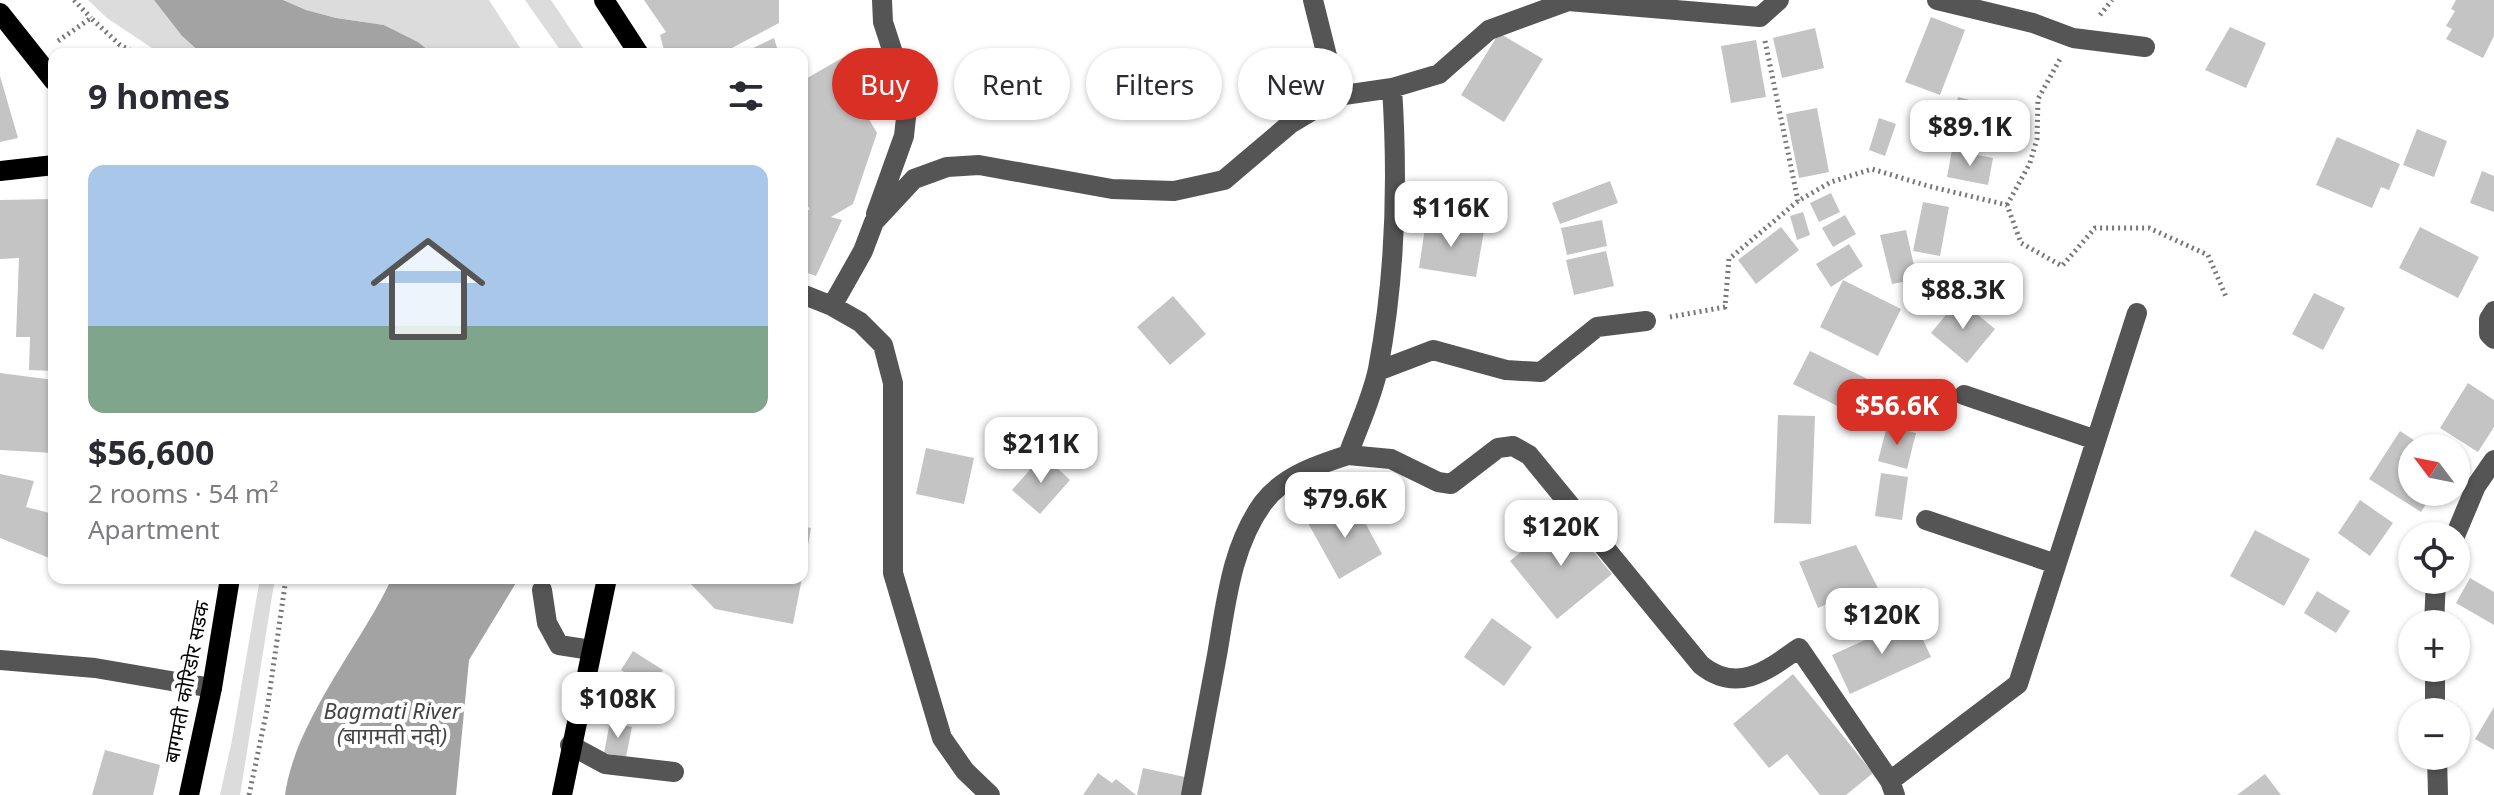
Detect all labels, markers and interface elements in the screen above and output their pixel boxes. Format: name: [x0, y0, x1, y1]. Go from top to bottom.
chip: Buy: [832, 48, 938, 120]
chip: Rent: [954, 48, 1070, 120]
chip: Filters: [1086, 48, 1222, 120]
chip: New: [1238, 48, 1353, 120]
text: 9 homes: [88, 73, 230, 119]
icon: filters: [724, 74, 768, 118]
pin: $89.1K: [1905, 100, 2035, 168]
text: $89.1K: [1928, 108, 2012, 144]
pin: $116K: [1395, 181, 1507, 249]
text: $116K: [1413, 189, 1489, 225]
icon: home: [356, 217, 500, 361]
pin: $88.3K: [1898, 263, 2028, 331]
text: $88.3K: [1921, 271, 2005, 307]
pin: $56.6K: [1832, 379, 1962, 447]
text: $56.6K: [1855, 387, 1939, 423]
pin: $211K: [985, 417, 1097, 485]
text: $211K: [1003, 425, 1079, 461]
text: $56,600: [88, 429, 214, 475]
north arrow: [2398, 434, 2470, 506]
map controls: [2398, 434, 2470, 770]
pin: $79.6K: [1280, 472, 1410, 540]
text: 2 rooms · 54 m²: [88, 475, 278, 511]
text: $79.6K: [1303, 480, 1387, 516]
pin: $120K: [1505, 500, 1617, 568]
text: $120K: [1523, 508, 1599, 544]
text: Apartment: [88, 511, 220, 547]
button: locate: [2398, 522, 2470, 594]
pin: $120K: [1826, 588, 1938, 656]
text: $120K: [1844, 596, 1920, 632]
street label: बागमती कोरिडोर सडक: [158, 598, 216, 765]
button: +: [2398, 610, 2470, 682]
pin: $108K: [562, 672, 674, 740]
text: $108K: [580, 680, 656, 716]
water label: Bagmati River (बागमती नदी): [323, 695, 462, 750]
button: −: [2398, 698, 2470, 770]

